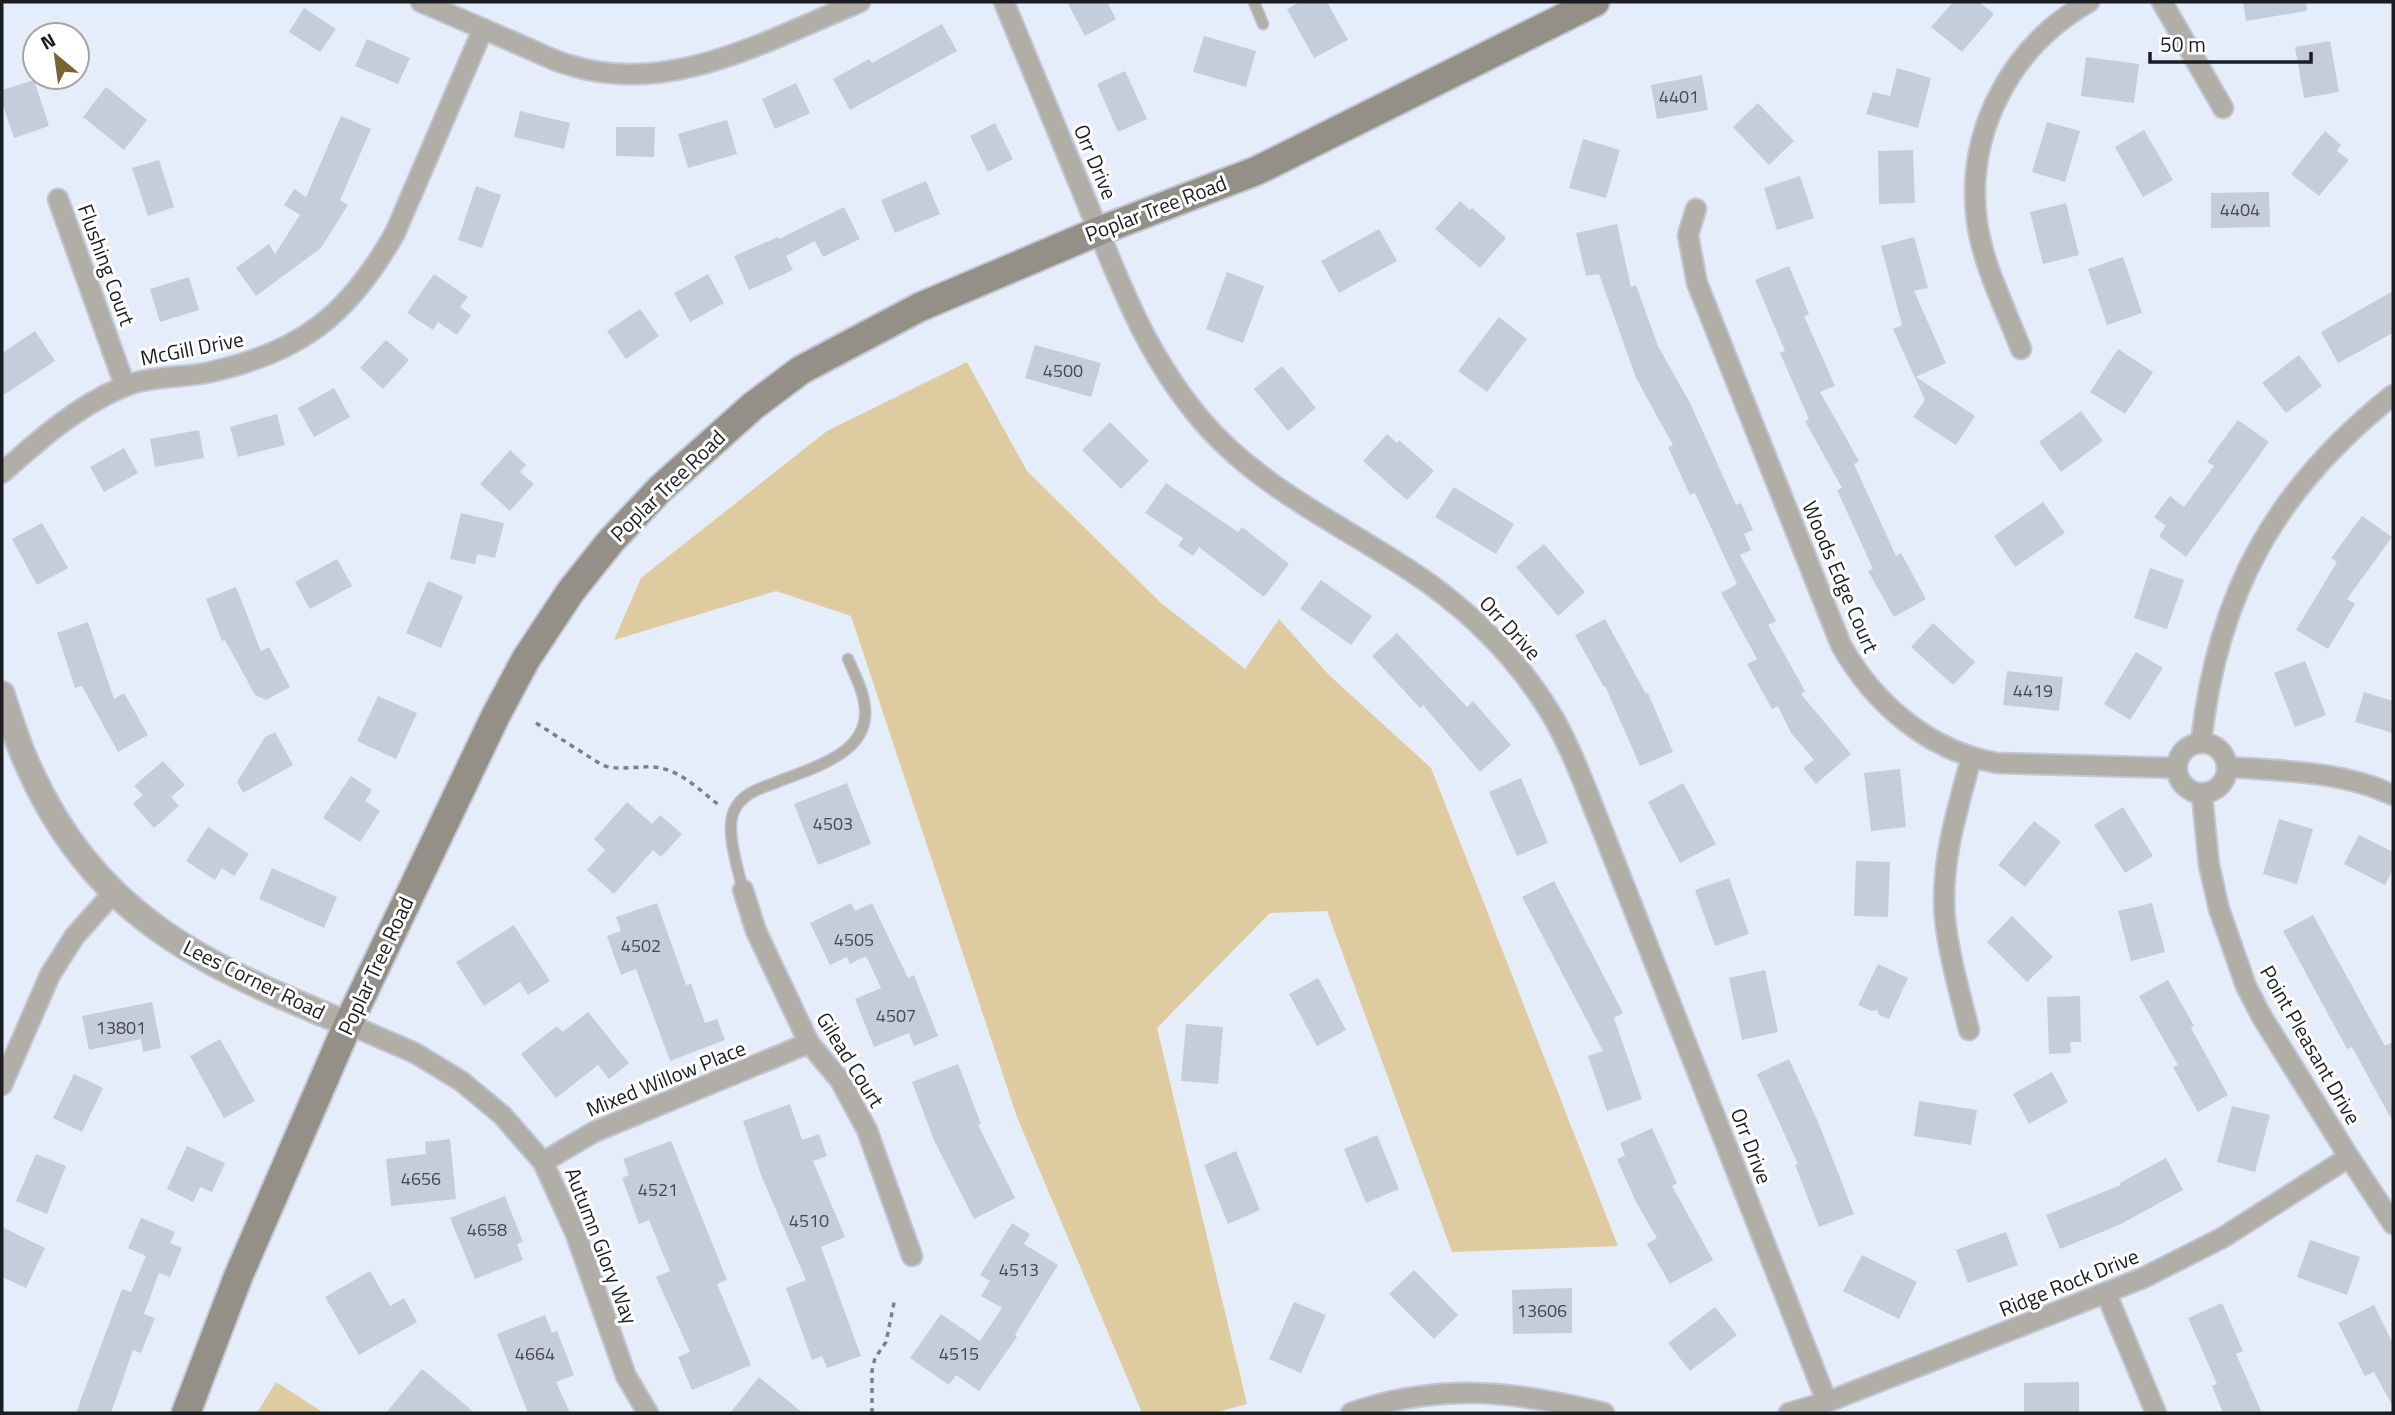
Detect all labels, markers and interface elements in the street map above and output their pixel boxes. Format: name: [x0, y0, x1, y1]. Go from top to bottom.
north arrow: [21, 21, 91, 91]
scale bar: [2150, 21, 2311, 65]
text: N: [35, 25, 60, 57]
text: 50 m: [2160, 28, 2206, 60]
house number: 4401: [1659, 83, 1699, 110]
street label: Orr Drive: [1066, 119, 1126, 204]
street label: Poplar Tree Road: [1080, 166, 1231, 250]
house number: 4404: [2220, 196, 2260, 223]
street label: Flushing Court: [70, 199, 144, 331]
street label: McGill Drive: [137, 322, 246, 374]
house number: 4500: [1043, 357, 1083, 384]
street label: Poplar Tree Road: [602, 422, 732, 549]
street label: Woods Edge Court: [1794, 496, 1888, 658]
street label: Orr Drive: [1472, 588, 1549, 667]
house number: 4419: [2013, 677, 2053, 704]
house number: 4503: [813, 810, 853, 837]
street label: Poplar Tree Road: [329, 891, 421, 1040]
house number: 4505: [834, 926, 874, 953]
street label: Lees Corner Road: [178, 931, 331, 1027]
house number: 4502: [621, 932, 661, 959]
street label: Point Pleasant Drive: [2252, 959, 2369, 1130]
house number: 4507: [876, 1002, 916, 1029]
street label: Gilead Court: [809, 1005, 893, 1114]
house number: 13801: [96, 1014, 146, 1041]
street label: Mixed Willow Place: [581, 1031, 750, 1125]
street label: Orr Drive: [1723, 1103, 1781, 1188]
street label: Autumn Glory Way: [557, 1163, 647, 1329]
house number: 4656: [401, 1165, 441, 1192]
house number: 4521: [638, 1176, 678, 1203]
house number: 4510: [789, 1207, 829, 1234]
house number: 4658: [467, 1216, 507, 1243]
street label: Ridge Rock Drive: [1994, 1239, 2143, 1325]
house number: 4513: [999, 1256, 1039, 1283]
house number: 13606: [1517, 1297, 1567, 1324]
house number: 4664: [515, 1340, 555, 1367]
house number: 4515: [939, 1340, 979, 1367]

